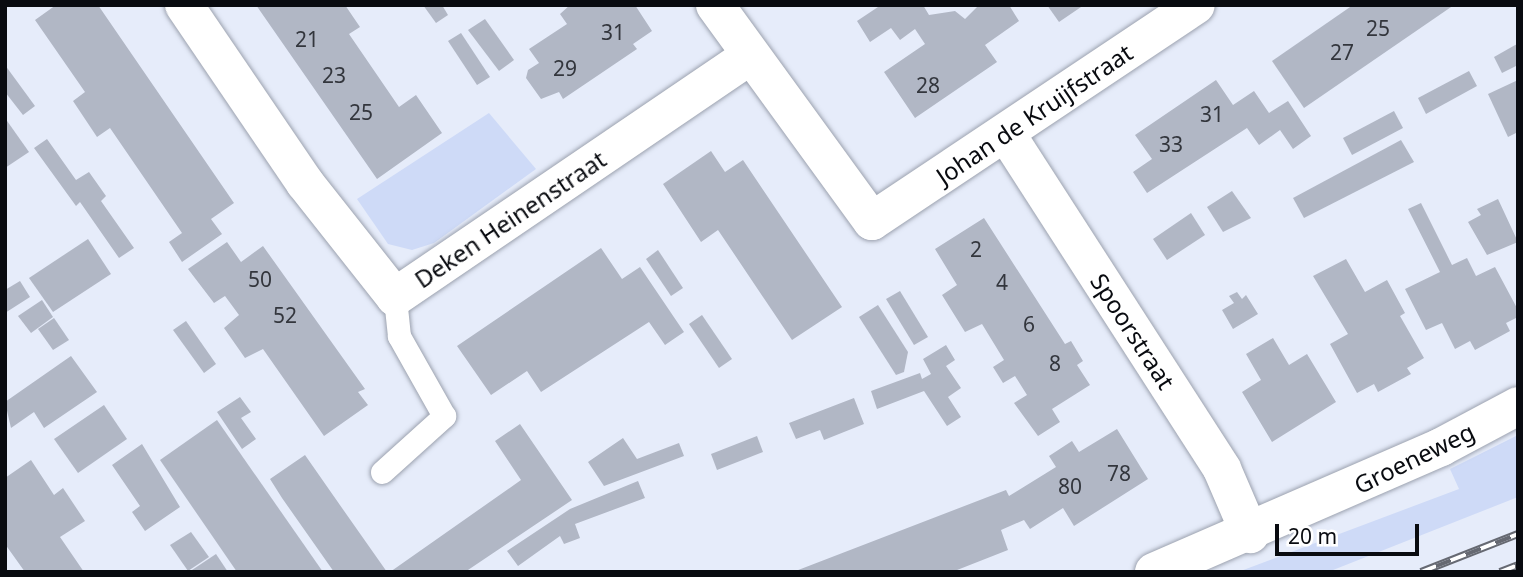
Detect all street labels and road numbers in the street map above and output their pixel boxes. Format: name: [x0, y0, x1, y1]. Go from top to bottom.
street label: Johan de Kruijfstraat: [930, 38, 1138, 190]
street label: Deken Heinenstraat: [409, 144, 611, 294]
street label: Spoorstraat: [1085, 268, 1181, 394]
street label: Groeneweg: [1349, 417, 1479, 499]

